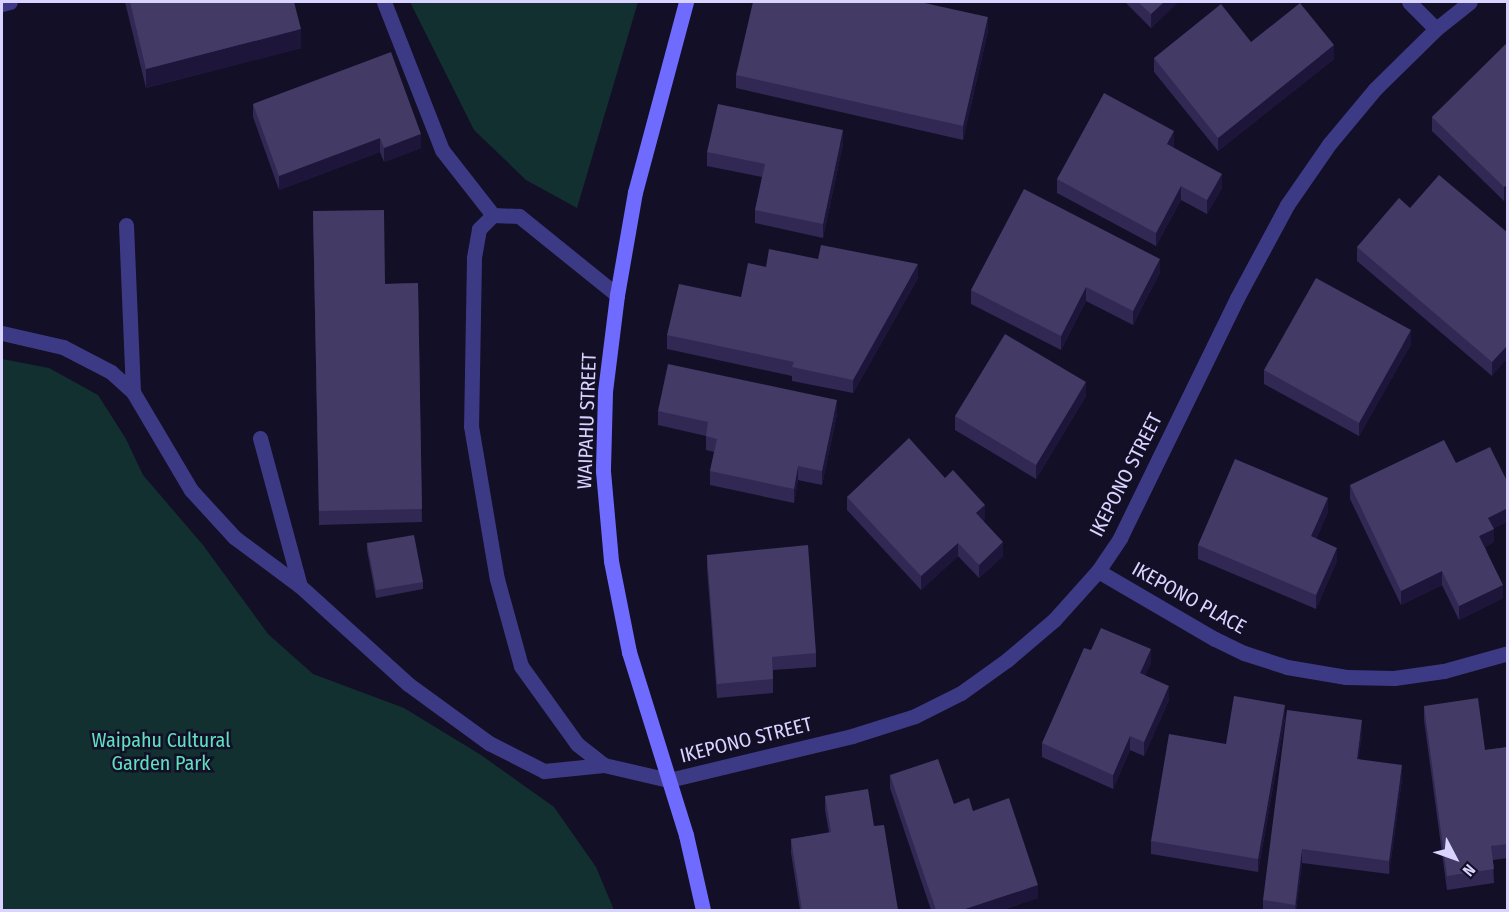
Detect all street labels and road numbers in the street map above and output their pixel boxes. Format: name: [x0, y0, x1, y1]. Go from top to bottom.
street label: WAIPAHU STREET: [573, 352, 601, 490]
street label: IKEPONO STREET: [1085, 409, 1167, 541]
street label: IKEPONO PLACE: [1128, 557, 1250, 639]
street label: IKEPONO STREET: [677, 712, 815, 768]

